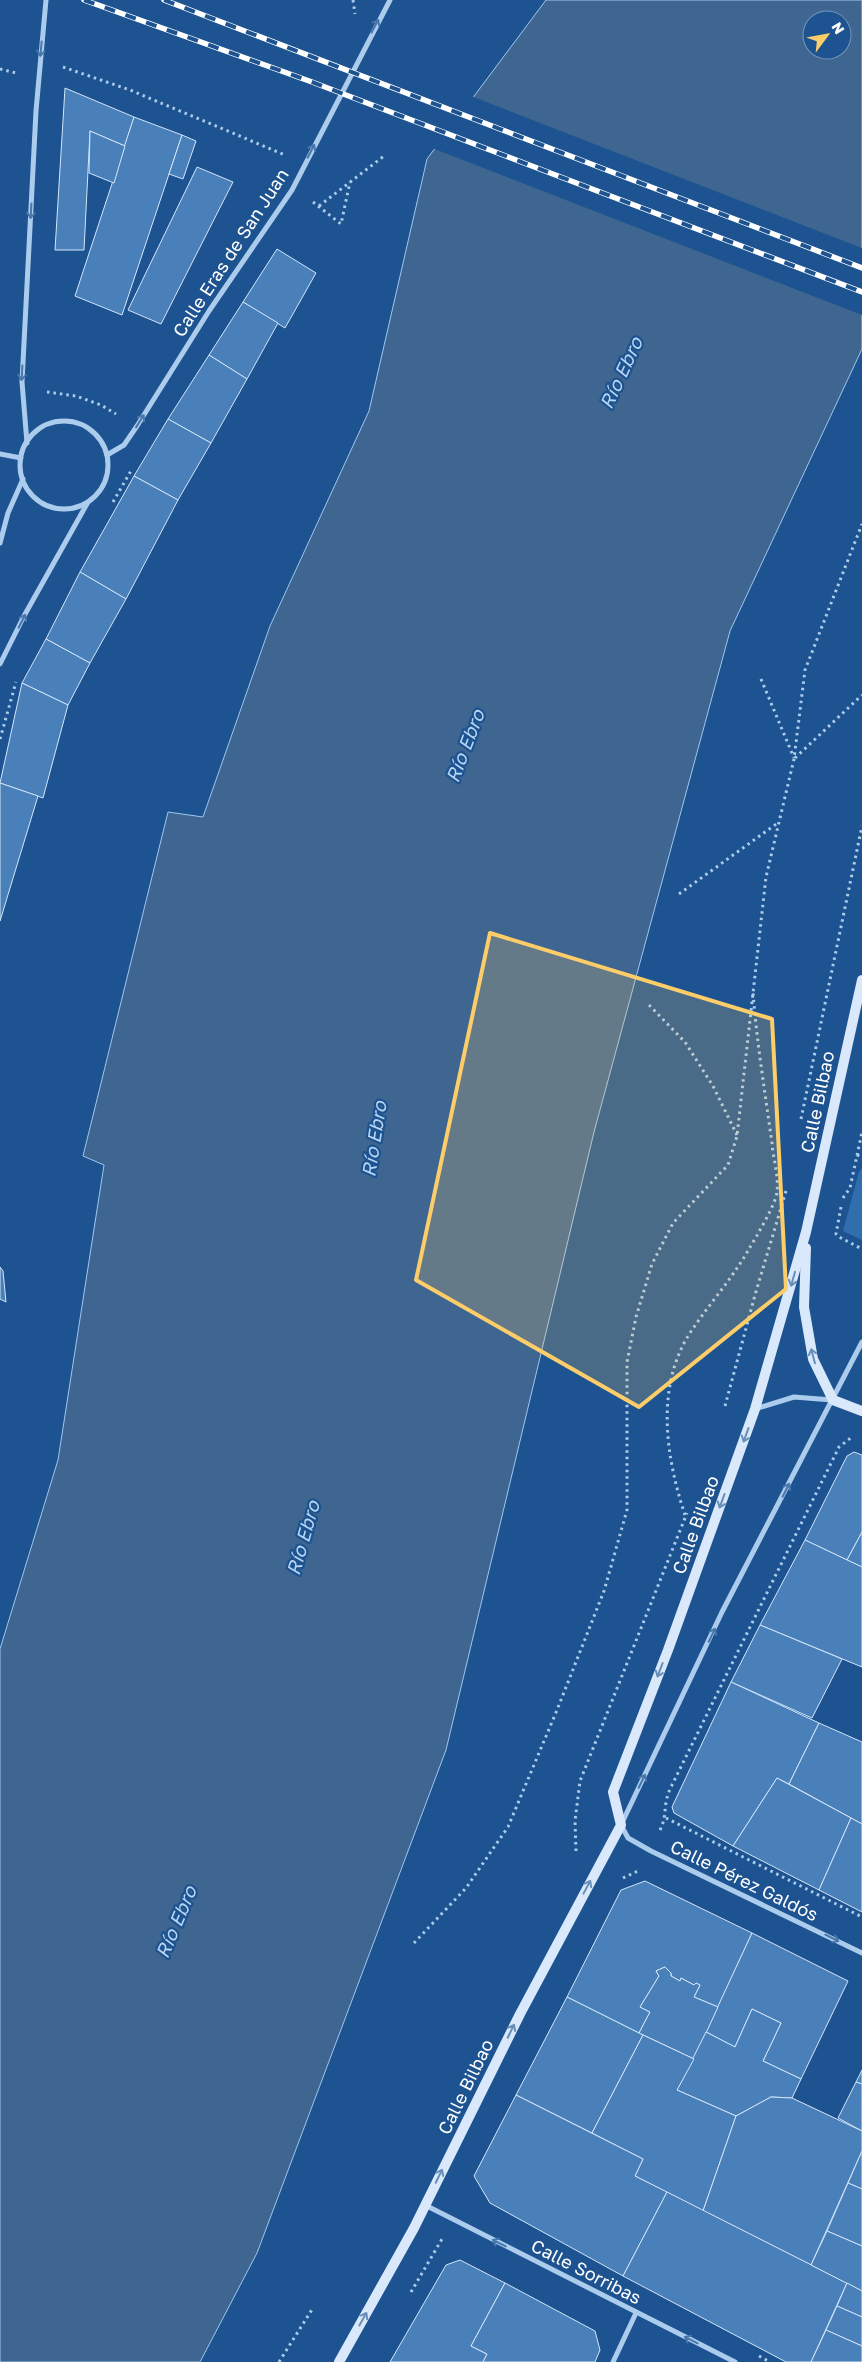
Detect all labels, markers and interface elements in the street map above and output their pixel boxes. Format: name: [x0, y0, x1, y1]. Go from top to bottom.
north arrow: [802, 10, 852, 60]
one-way arrow: [370, 19, 380, 34]
text: N: [828, 19, 848, 37]
one-way arrow: [37, 40, 46, 56]
one-way arrow: [307, 144, 316, 159]
street label: Calle Eras de San Juan: [168, 164, 293, 341]
one-way arrow: [27, 202, 36, 218]
water label: Río Ebro: [594, 332, 648, 412]
one-way arrow: [18, 365, 27, 381]
one-way arrow: [135, 414, 146, 428]
one-way arrow: [18, 614, 27, 629]
water label: Río Ebro: [440, 705, 489, 785]
street label: Calle Bilbao: [796, 1049, 839, 1155]
water label: Río Ebro: [356, 1098, 391, 1178]
one-way arrow: [787, 1271, 797, 1287]
one-way arrow: [808, 1348, 818, 1364]
one-way arrow: [741, 1426, 750, 1442]
street label: Calle Bilbao: [667, 1472, 723, 1577]
one-way arrow: [782, 1483, 791, 1498]
one-way arrow: [717, 1492, 726, 1508]
water label: Río Ebro: [281, 1497, 324, 1578]
one-way arrow: [707, 1628, 717, 1643]
one-way arrow: [655, 1661, 664, 1677]
one-way arrow: [637, 1774, 647, 1789]
street label: Calle Pérez Galdós: [667, 1835, 822, 1925]
one-way arrow: [582, 1879, 592, 1894]
water label: Río Ebro: [150, 1881, 202, 1961]
one-way arrow: [824, 1933, 839, 1943]
one-way arrow: [506, 2023, 516, 2038]
street label: Calle Bilbao: [433, 2035, 498, 2138]
one-way arrow: [435, 2169, 445, 2184]
street label: Calle Sorribas: [528, 2234, 645, 2308]
one-way arrow: [492, 2238, 507, 2247]
one-way arrow: [358, 2313, 368, 2327]
one-way arrow: [684, 2335, 699, 2344]

